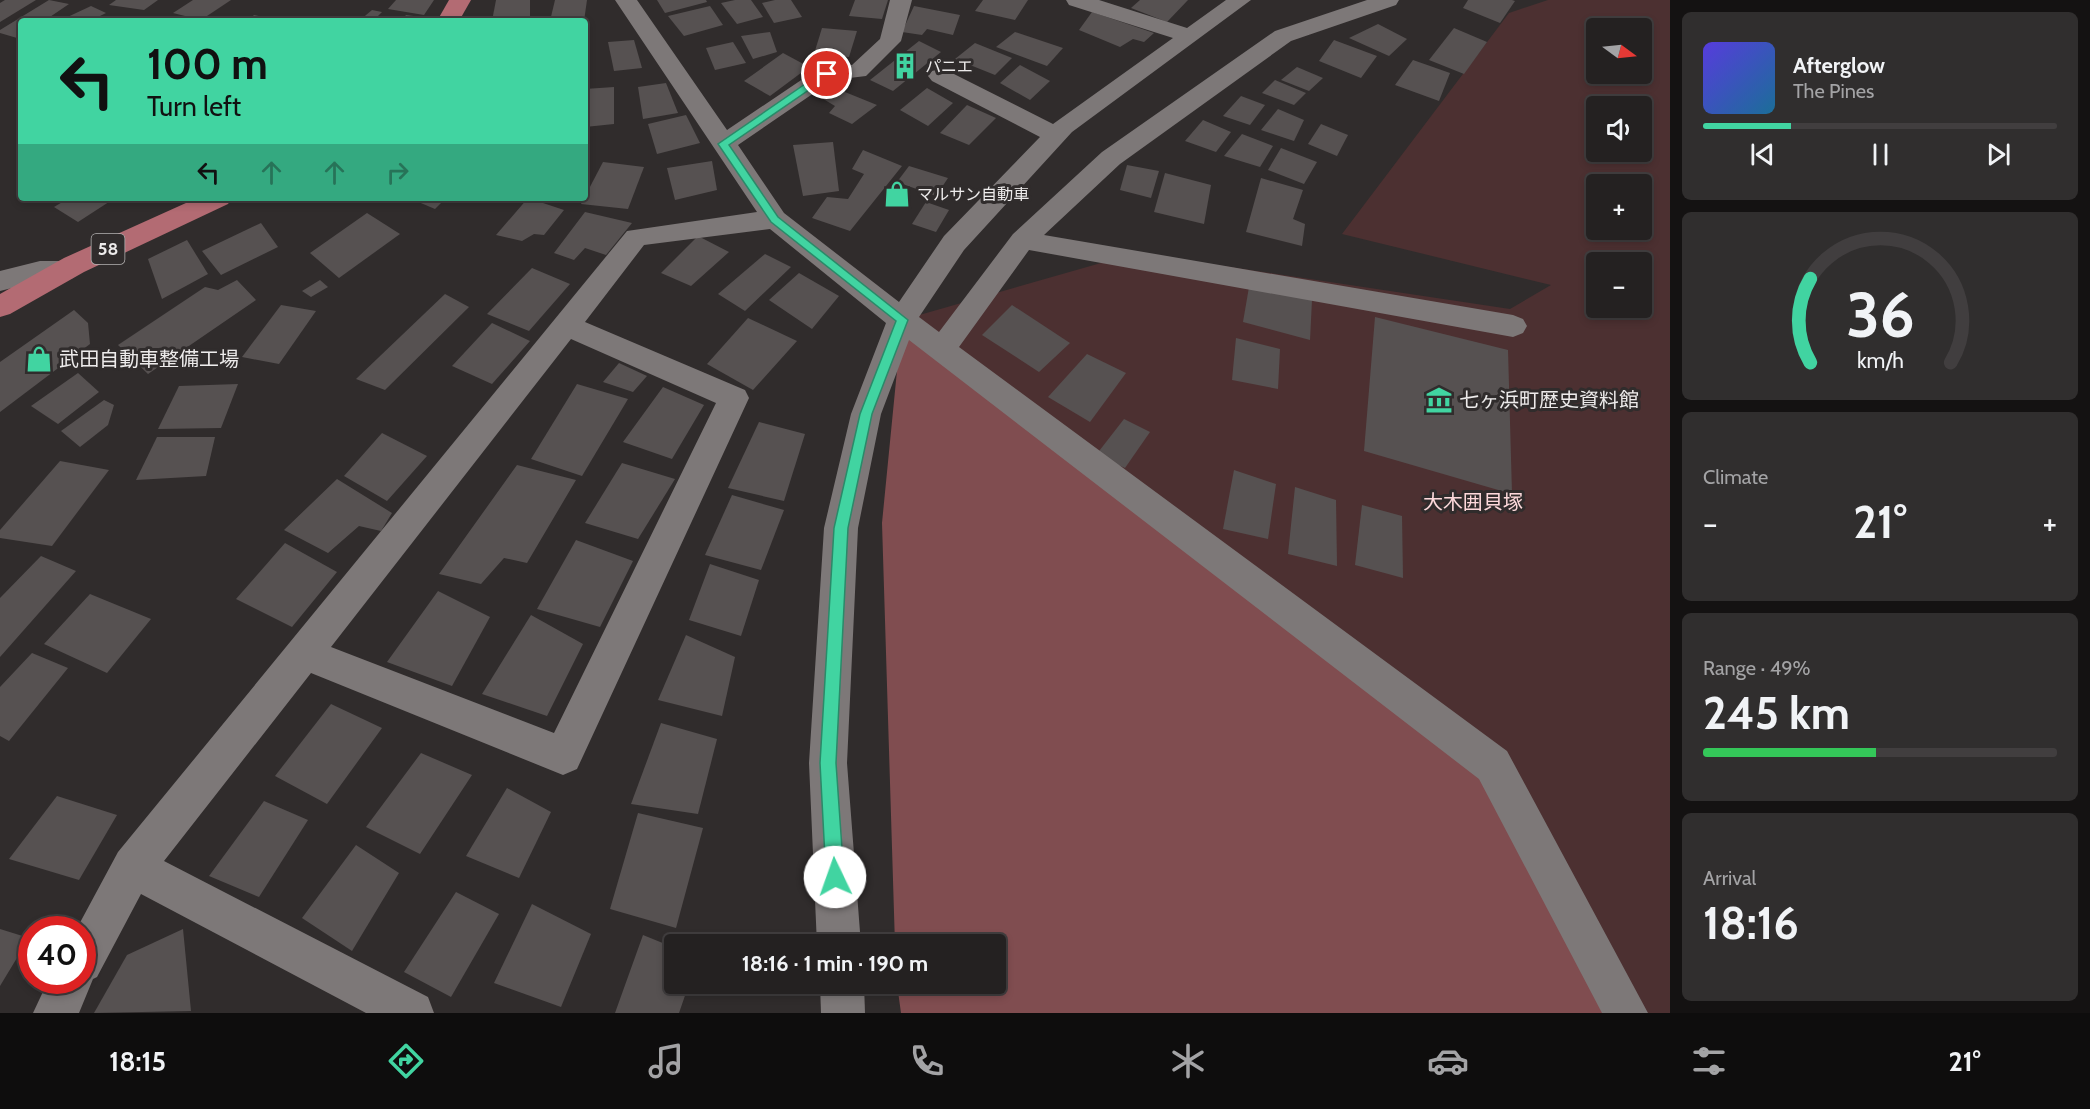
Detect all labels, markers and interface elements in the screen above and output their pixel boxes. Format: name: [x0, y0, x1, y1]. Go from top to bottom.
north arrow: [1586, 18, 1652, 84]
map controls: [1586, 18, 1652, 318]
text: 100 m: [147, 38, 268, 90]
icon: left: [48, 42, 126, 120]
pin: [801, 48, 852, 99]
building icon: パニエ: [890, 51, 920, 81]
text: Afterglow: [1793, 52, 1885, 79]
icon: arrive: [810, 57, 843, 90]
place label: パニエ: [925, 57, 973, 76]
text: The Pines: [1793, 79, 1874, 103]
text: Turn left: [147, 90, 241, 123]
button: sound: [1586, 96, 1652, 162]
icon: previous: [1746, 138, 1779, 171]
icon: pause: [1864, 138, 1897, 171]
icon: next: [1982, 138, 2015, 171]
icon: left: [192, 156, 225, 189]
icon: ahead: [255, 156, 288, 189]
icon: ahead: [318, 156, 351, 189]
icon: right: [381, 156, 414, 189]
button: +: [1586, 174, 1652, 240]
shop icon: マルサン自動車: [882, 179, 912, 209]
place label: マルサン自動車: [917, 185, 1029, 204]
road number: 58: [92, 234, 124, 264]
button: −: [1586, 252, 1652, 318]
text: 36: [1846, 277, 1914, 353]
shop icon: 武田自動車整備工場: [24, 344, 54, 374]
place label: 武田自動車整備工場: [59, 347, 239, 371]
text: km/h: [1857, 348, 1903, 374]
museum icon: 七ヶ浜町歴史資料館: [1424, 385, 1454, 415]
place label: 七ヶ浜町歴史資料館: [1459, 388, 1639, 412]
text: Climate: [1703, 465, 1768, 489]
park label: 大木囲貝塚: [1423, 490, 1523, 514]
text: 21°: [1853, 495, 1907, 549]
text: −: [1703, 503, 1718, 543]
text: +: [2042, 503, 2057, 543]
text: Range · 49%: [1703, 656, 1811, 680]
text: 245 km: [1703, 686, 1850, 740]
position arrow: [803, 845, 867, 909]
text: Arrival: [1703, 866, 1756, 890]
text: 18:16: [1703, 896, 1799, 950]
speed limit sign: 40: [18, 916, 96, 994]
text: 18:16 · 1 min · 190 m: [742, 950, 928, 977]
icon: directions: [385, 1040, 427, 1082]
icon: music: [645, 1040, 687, 1082]
icon: phone: [906, 1040, 948, 1082]
icon: climate: [1167, 1040, 1209, 1082]
icon: car: [1427, 1040, 1469, 1082]
icon: filters: [1688, 1040, 1730, 1082]
text: 18:15: [109, 1045, 166, 1078]
text: 21°: [1949, 1045, 1981, 1078]

